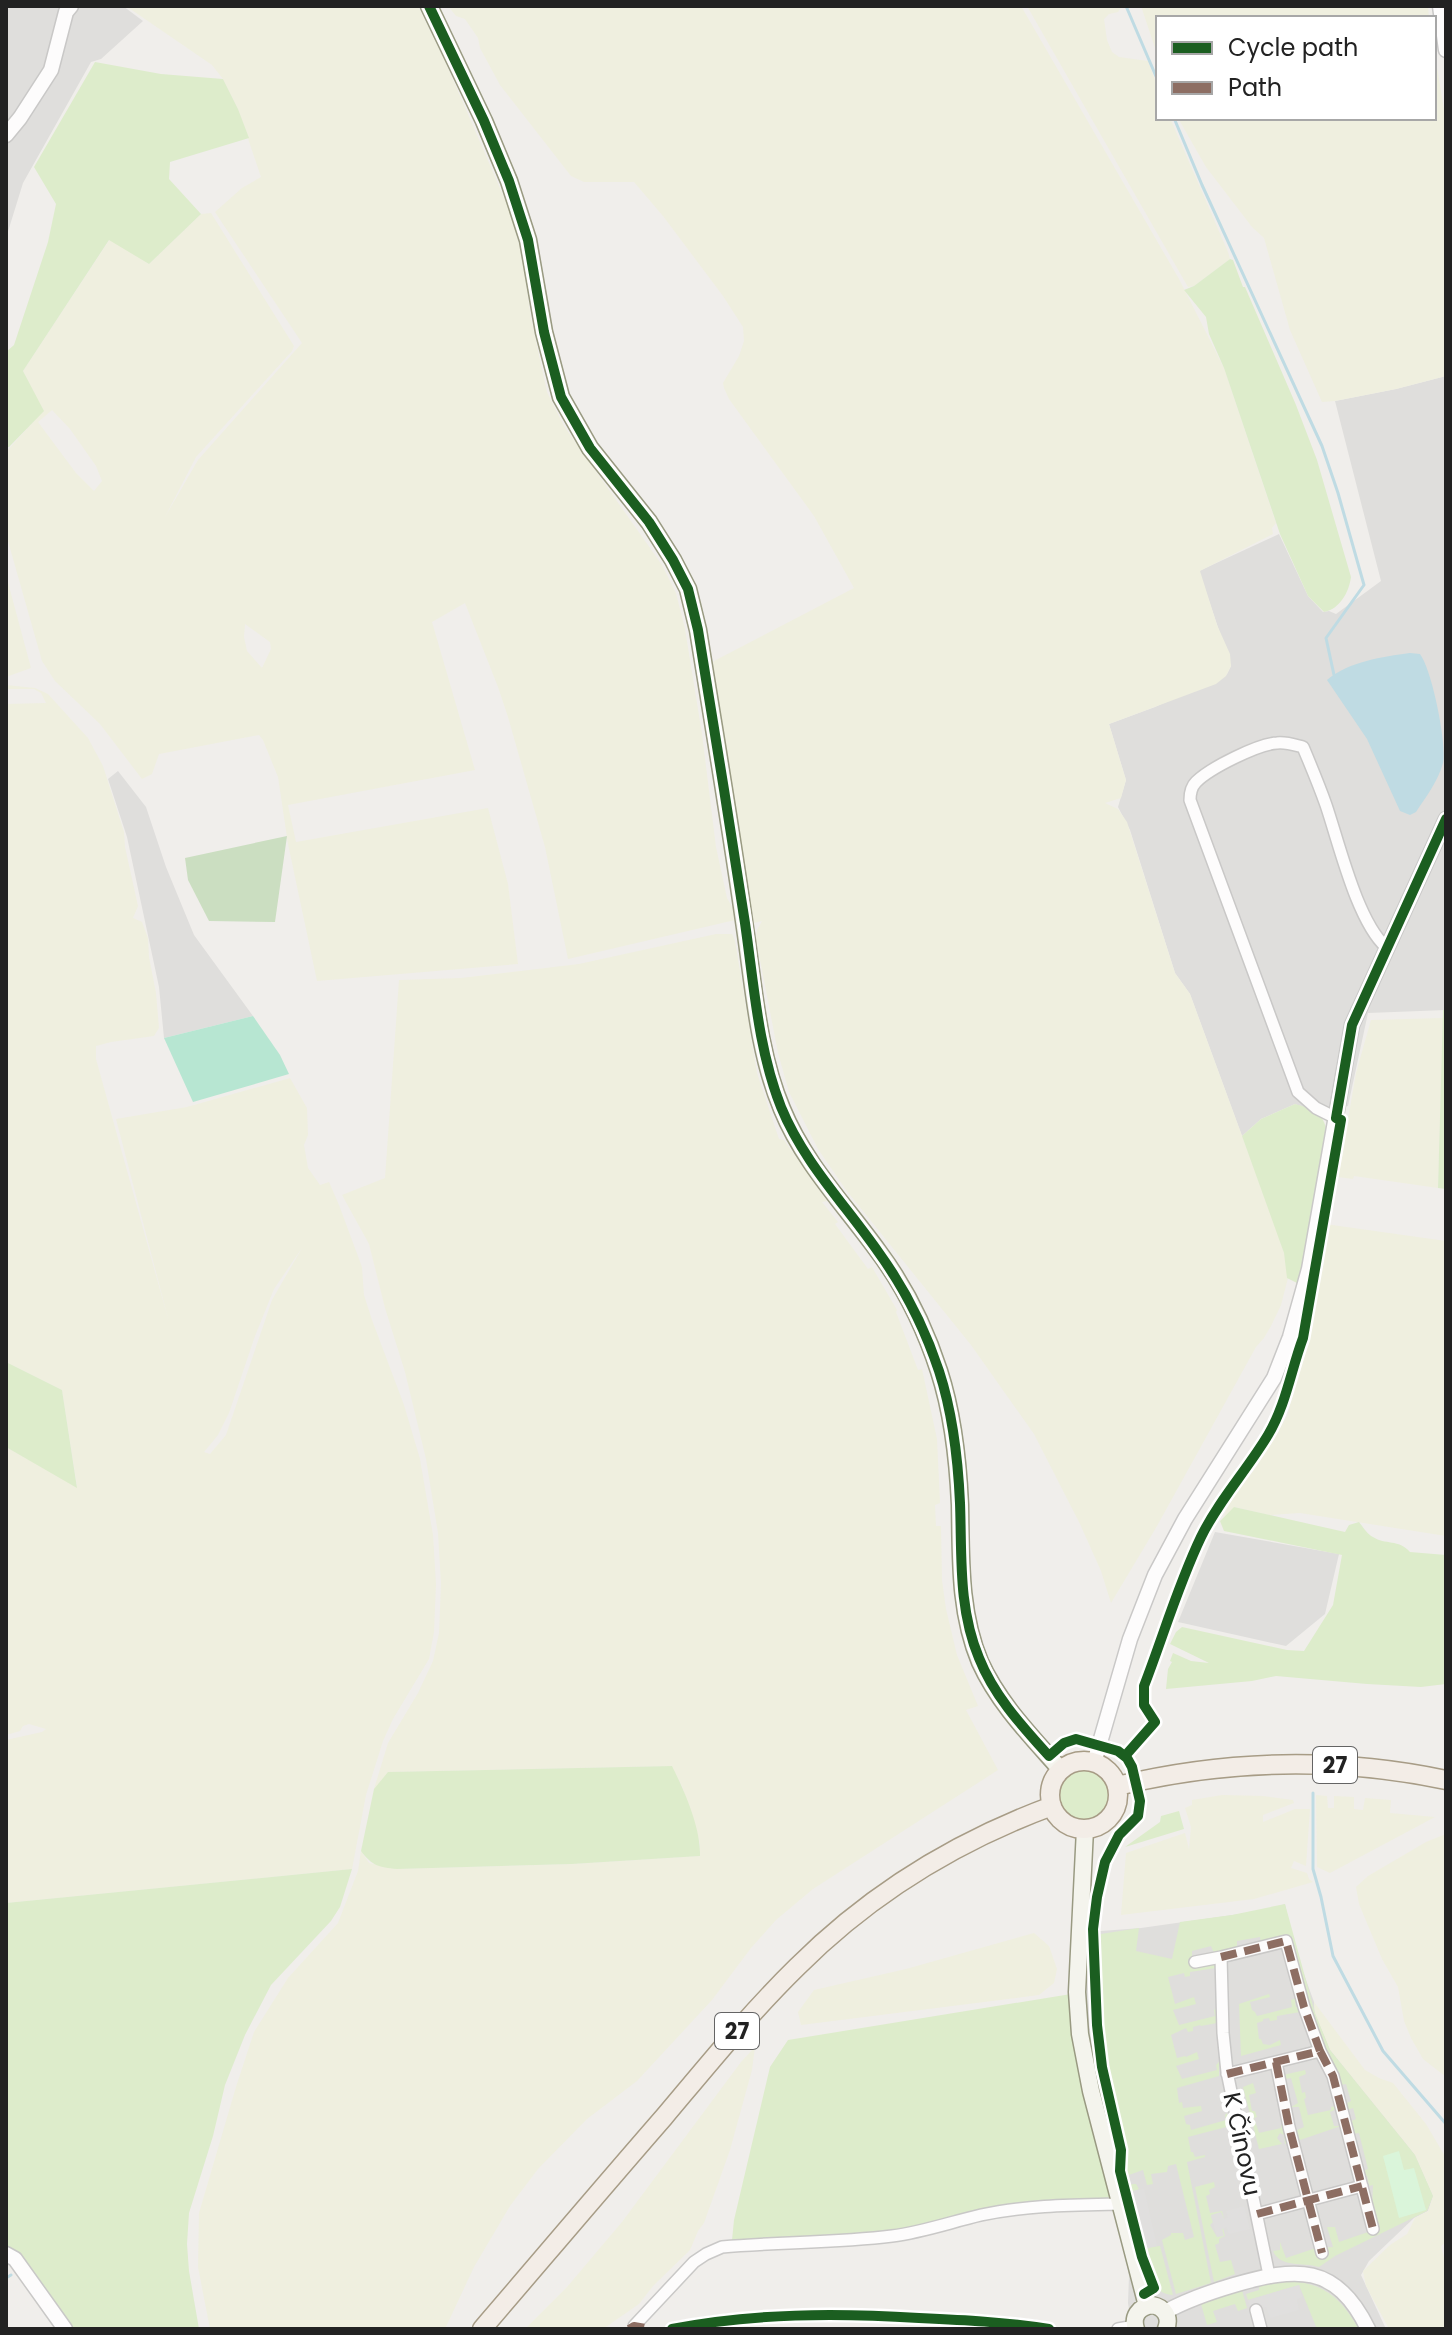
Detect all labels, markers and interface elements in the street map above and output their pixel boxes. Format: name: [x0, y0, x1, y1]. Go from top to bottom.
legend: [1156, 16, 1436, 120]
text: Cycle path: [1228, 31, 1358, 64]
text: Path: [1228, 71, 1282, 104]
road number: 27: [1313, 1747, 1357, 1783]
road number: 27: [715, 2013, 759, 2049]
street label: K Čínovu: [1215, 2089, 1270, 2199]

